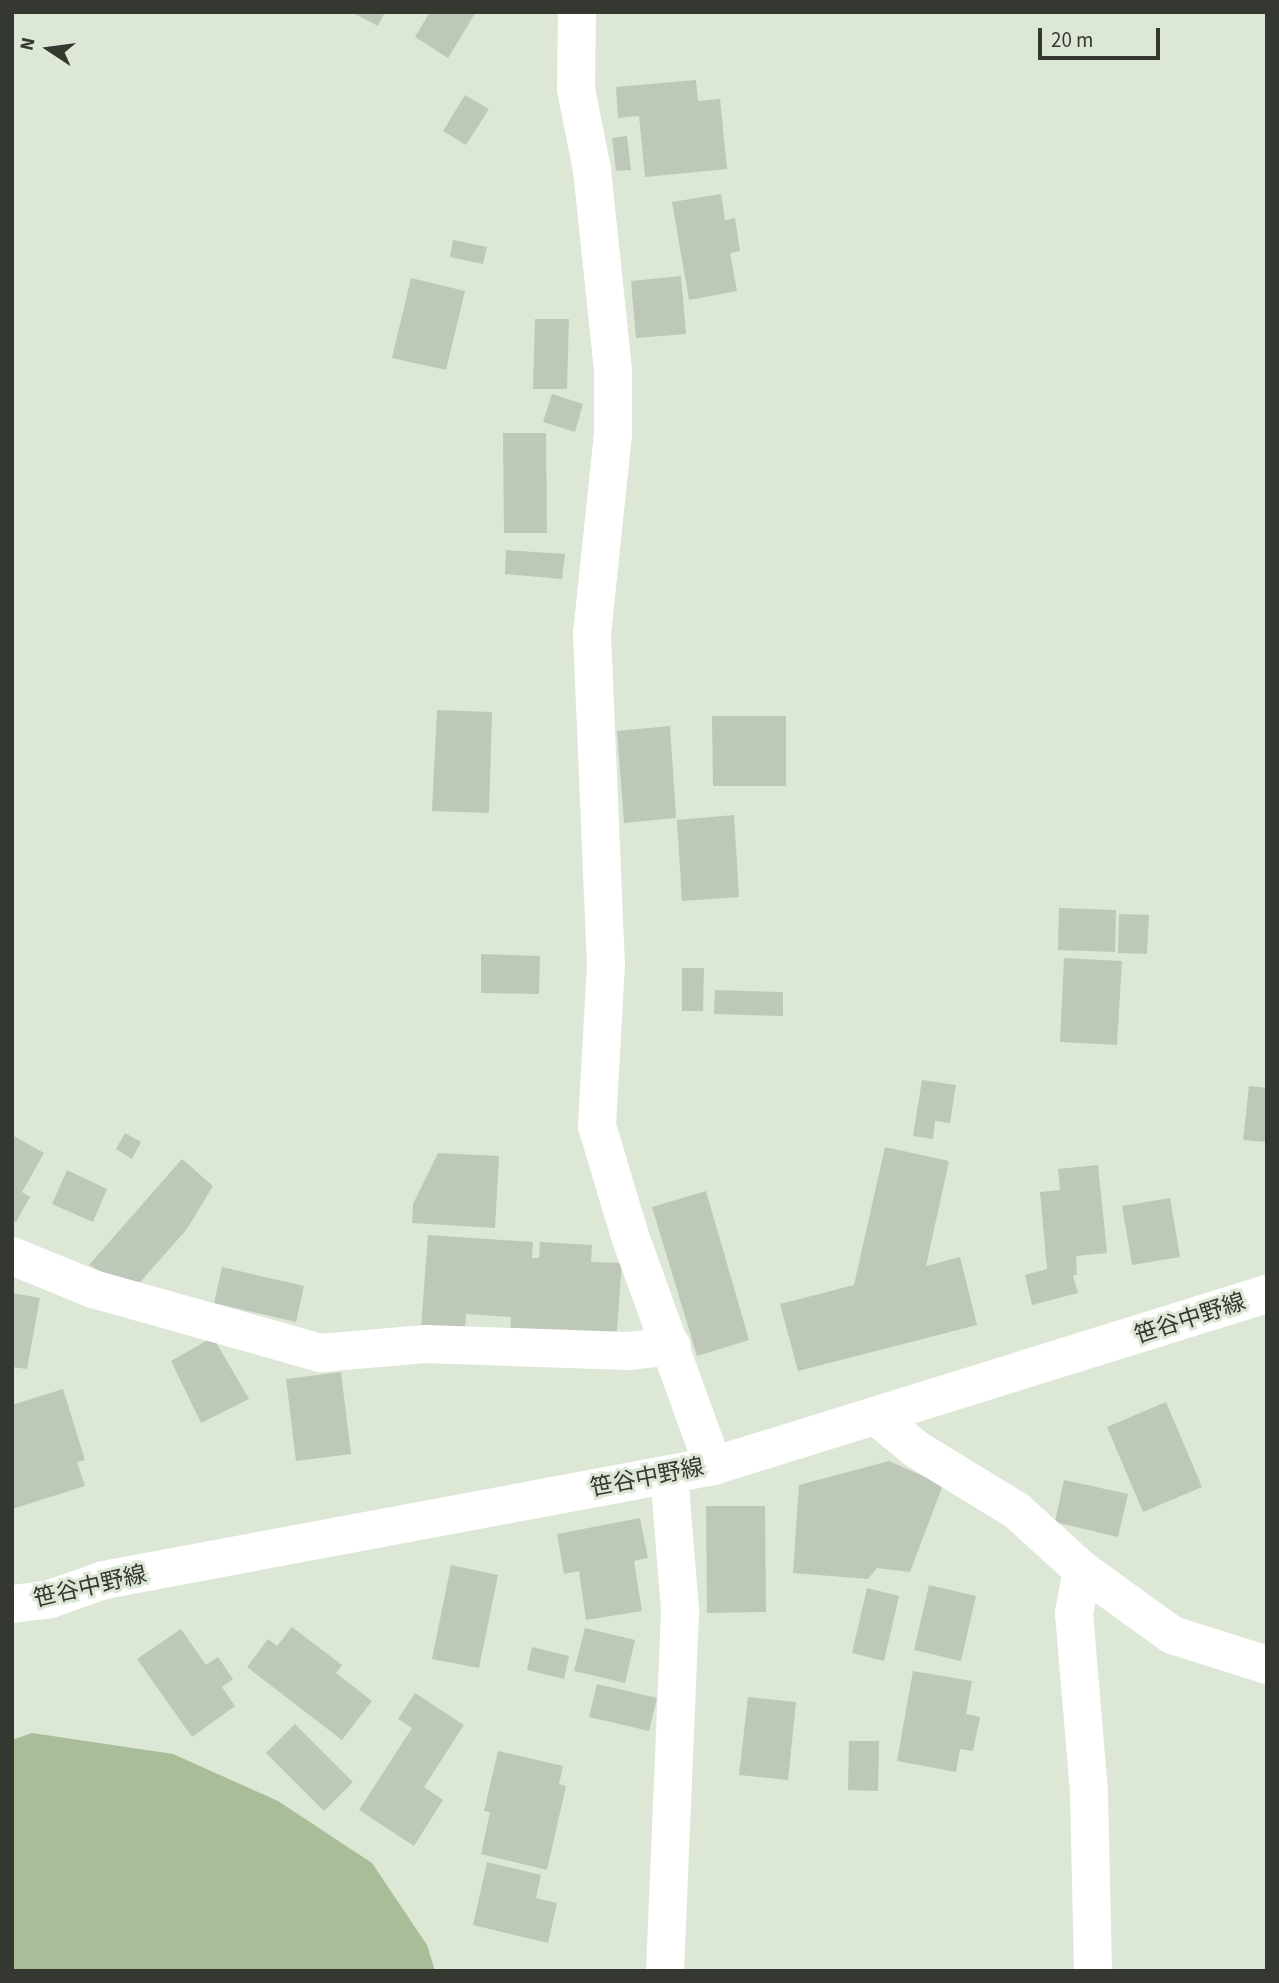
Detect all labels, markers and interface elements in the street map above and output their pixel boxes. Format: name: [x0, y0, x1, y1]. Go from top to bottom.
north arrow: [14, 14, 84, 84]
scale bar: [1041, 14, 1164, 58]
text: 20 m: [1051, 25, 1093, 55]
text: N: [13, 35, 43, 53]
street label: 笹谷中野線: [1131, 1288, 1249, 1350]
street label: 笹谷中野線: [588, 1453, 706, 1503]
street label: 笹谷中野線: [31, 1561, 149, 1613]

